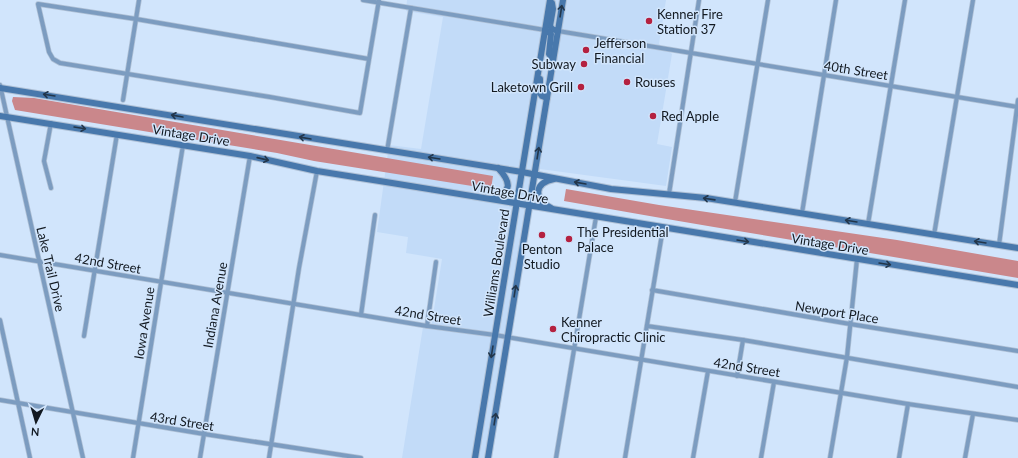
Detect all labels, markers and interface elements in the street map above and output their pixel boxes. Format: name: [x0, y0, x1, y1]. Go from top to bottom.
one-way arrow: [557, 5, 565, 18]
place label: Kenner Fire Station 37: [657, 6, 723, 37]
marker: Kenner Fire Station 37: [644, 16, 654, 26]
place label: Jefferson Financial: [594, 35, 646, 66]
marker: Jefferson Financial: [581, 45, 591, 55]
place label: Subway: [531, 56, 576, 72]
street label: 40th Street: [823, 57, 889, 83]
marker: Subway: [579, 59, 589, 69]
place label: Rouses: [635, 74, 676, 90]
marker: Rouses: [622, 77, 632, 87]
place label: Laketown Grill: [491, 79, 573, 95]
marker: Laketown Grill: [576, 82, 586, 92]
one-way arrow: [43, 91, 56, 99]
place label: Red Apple: [661, 108, 719, 124]
one-way arrow: [171, 111, 184, 119]
marker: Red Apple: [648, 111, 658, 121]
street label: Vintage Drive: [151, 121, 231, 149]
one-way arrow: [73, 124, 86, 132]
one-way arrow: [299, 133, 312, 141]
one-way arrow: [534, 147, 542, 160]
one-way arrow: [428, 154, 441, 162]
one-way arrow: [257, 155, 270, 163]
street label: Vintage Drive: [470, 177, 550, 207]
one-way arrow: [574, 179, 587, 187]
one-way arrow: [703, 195, 716, 203]
street label: Williams Boulevard: [480, 208, 512, 318]
one-way arrow: [845, 217, 858, 225]
place label: The Presidential Palace: [577, 224, 669, 255]
street label: Lake Trail Drive: [33, 225, 69, 313]
marker: Penton Studio: [537, 230, 547, 240]
street label: Vintage Drive: [790, 230, 870, 258]
marker: The Presidential Palace: [564, 234, 574, 244]
one-way arrow: [736, 237, 749, 245]
one-way arrow: [973, 238, 986, 246]
place label: Penton Studio: [522, 241, 562, 272]
street label: 42nd Street: [74, 249, 143, 277]
street label: Indiana Avenue: [200, 260, 230, 349]
one-way arrow: [878, 260, 891, 268]
street label: Iowa Avenue: [130, 285, 158, 360]
one-way arrow: [511, 285, 519, 298]
street label: Newport Place: [794, 297, 880, 327]
street label: 42nd Street: [394, 302, 463, 328]
place label: Kenner Chiropractic Clinic: [561, 314, 665, 345]
marker: Kenner Chiropractic Clinic: [548, 324, 558, 334]
one-way arrow: [488, 346, 496, 359]
street label: 42nd Street: [713, 354, 782, 380]
north arrow: [16, 402, 56, 442]
street label: 43rd Street: [149, 408, 215, 434]
one-way arrow: [491, 413, 499, 426]
text: N: [30, 426, 40, 439]

